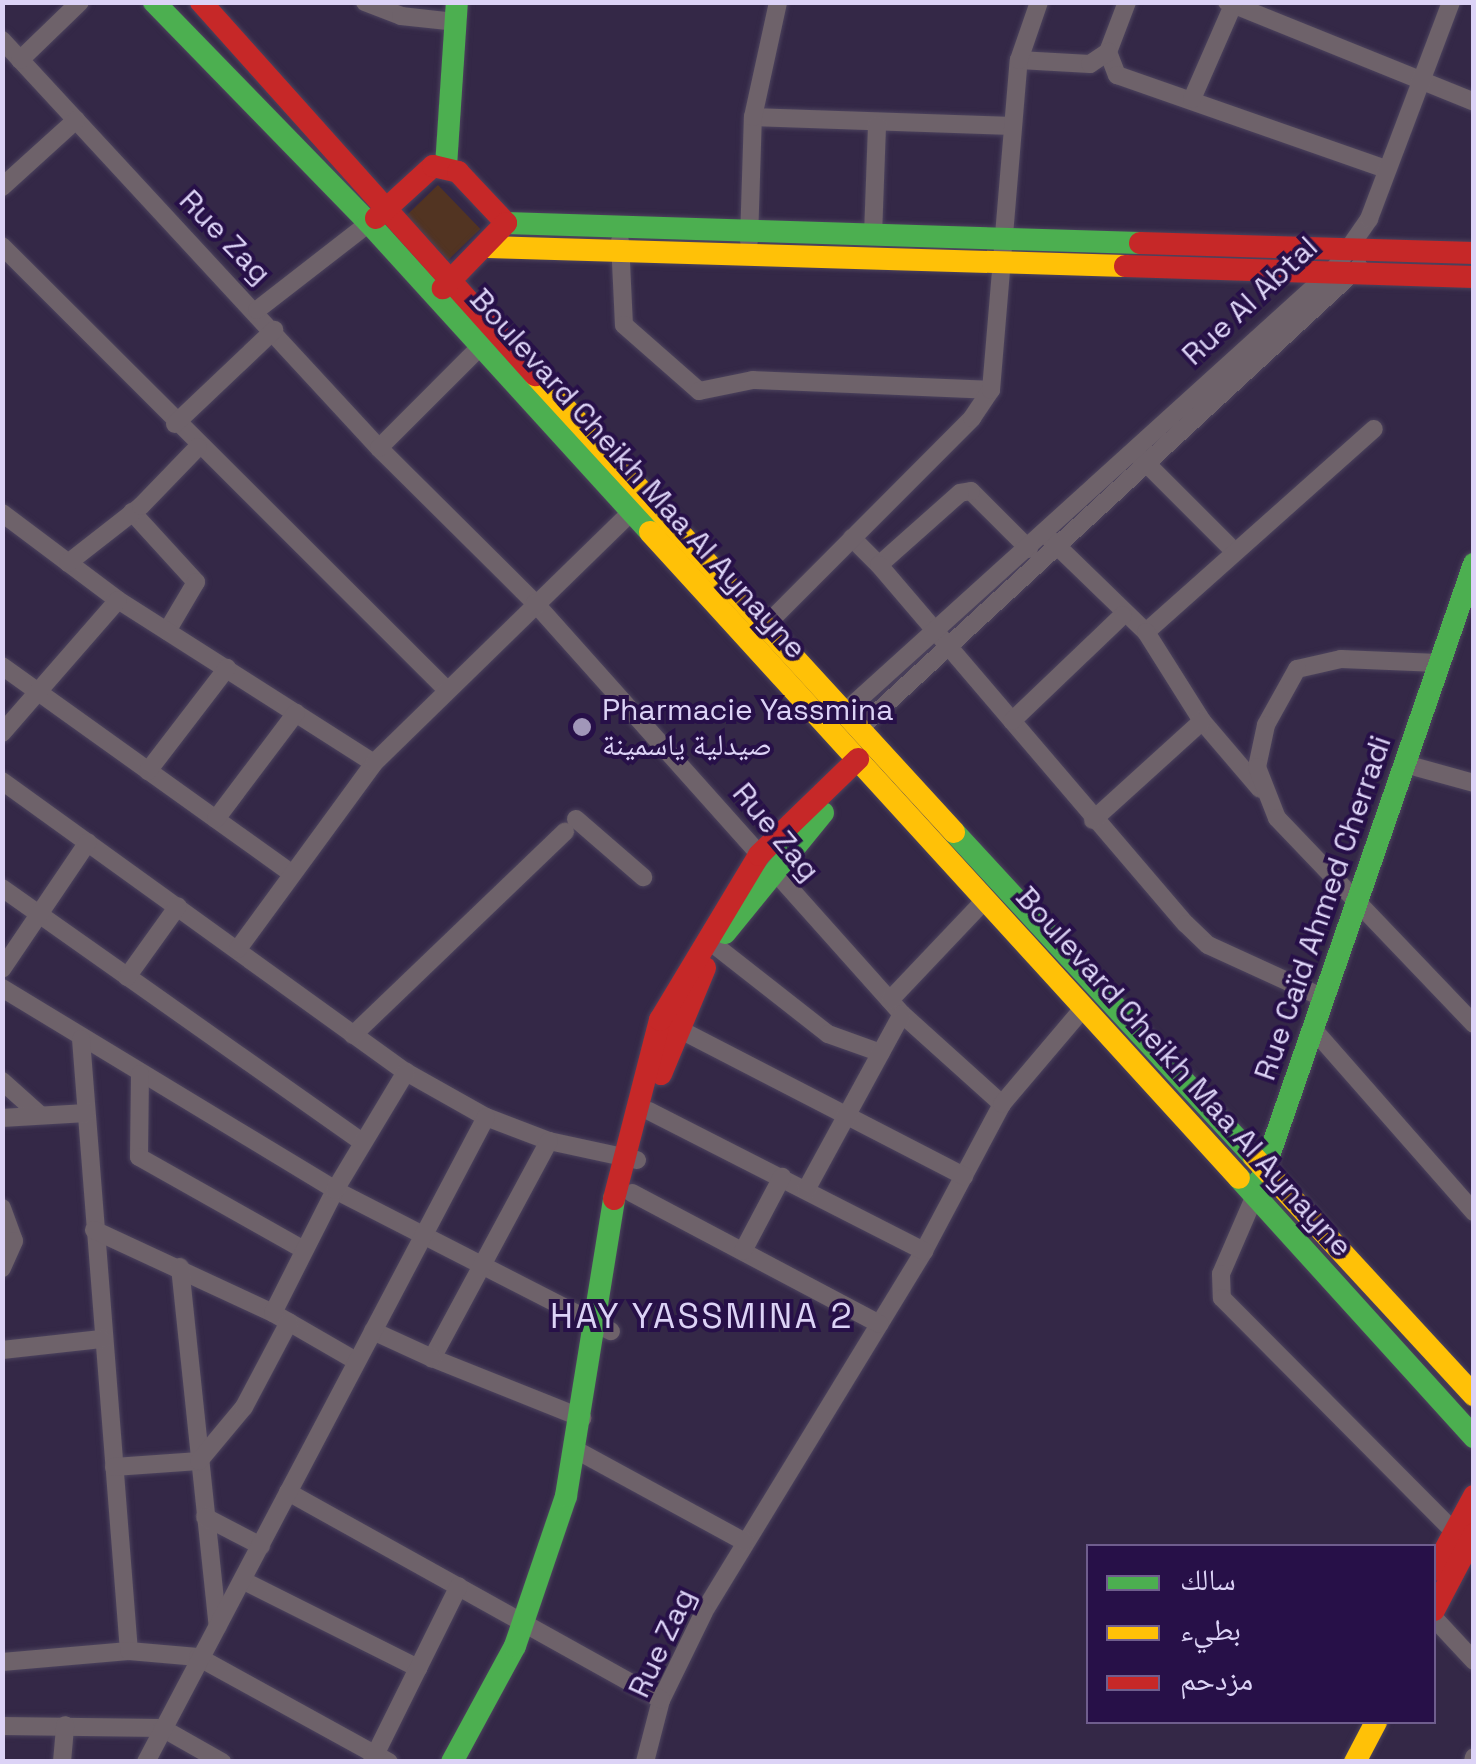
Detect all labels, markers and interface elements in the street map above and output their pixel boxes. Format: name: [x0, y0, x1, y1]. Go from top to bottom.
street label: Rue Zag: [172, 183, 278, 291]
street label: Rue Al Abtal: [1175, 229, 1325, 373]
street label: Boulevard Cheikh Maa Al Aynayne: [462, 281, 814, 667]
place label: Pharmacie Yassmina صيدلية ياسمينة: [602, 692, 894, 762]
marker: Pharmacie Yassmina صيدلية ياسمينة: [571, 716, 593, 738]
street label: Rue Caïd Ahmed Cherradi: [1247, 731, 1399, 1085]
street label: Rue Zag: [725, 776, 827, 888]
street label: Boulevard Cheikh Maa Al Aynayne: [1008, 879, 1360, 1265]
district label: HAY YASSMINA 2: [549, 1295, 855, 1337]
legend: [1086, 1544, 1436, 1724]
text: سالك: [1180, 1560, 1236, 1599]
street label: Rue Zag: [621, 1583, 703, 1703]
text: بطيء: [1180, 1610, 1241, 1649]
text: مزدحم: [1180, 1660, 1253, 1699]

